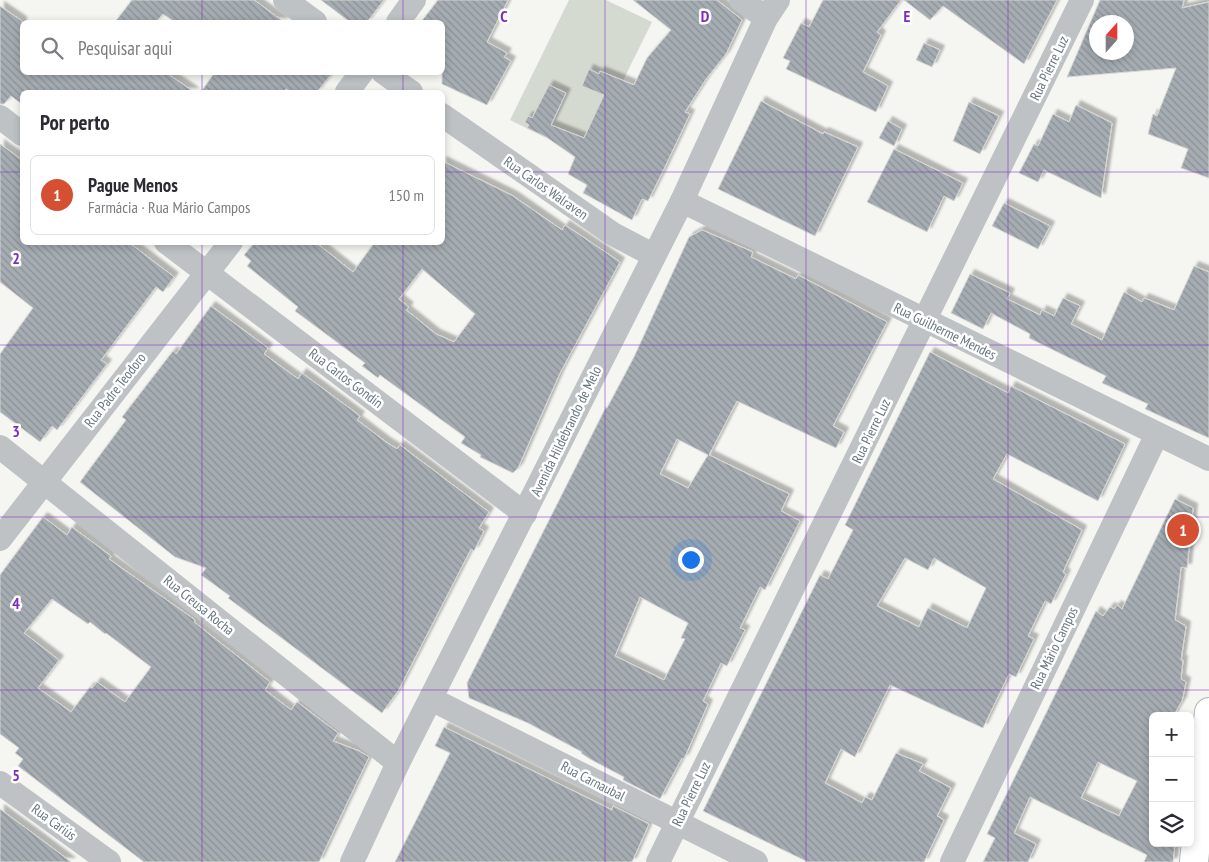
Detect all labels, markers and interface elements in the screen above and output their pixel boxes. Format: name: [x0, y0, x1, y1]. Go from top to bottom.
text: C: [500, 6, 508, 26]
text: D: [701, 6, 710, 26]
text: E: [904, 6, 911, 26]
north arrow: [1089, 15, 1134, 60]
search box: [20, 20, 445, 75]
street label: Rua Pierre Luz: [1026, 33, 1072, 103]
icon: search: [38, 34, 66, 62]
text: Pesquisar aqui: [78, 36, 172, 60]
text: Por perto: [40, 109, 110, 136]
street label: Rua Carlos Walraven: [501, 152, 591, 224]
text: Pague Menos: [88, 173, 178, 197]
text: 1: [53, 185, 61, 205]
text: 150 m: [389, 185, 424, 205]
text: Farmácia · Rua Mário Campos: [88, 197, 250, 217]
text: 2: [12, 248, 20, 268]
street label: Rua Guilherme Mendes: [891, 298, 999, 364]
street label: Rua Carlos Gondin: [305, 344, 387, 412]
street label: Rua Padre Teodoro: [80, 349, 150, 431]
street label: Avenida Hildebrando de Melo: [527, 363, 605, 499]
street label: Rua Pierre Luz: [848, 396, 894, 466]
text: 3: [12, 421, 20, 441]
pin: 1: [1167, 511, 1199, 549]
your location: [678, 547, 704, 573]
street label: Rua Creusa Rocha: [160, 571, 238, 639]
text: 4: [12, 593, 20, 613]
street label: Rua Mário Campos: [1026, 604, 1082, 692]
map controls: [1149, 712, 1194, 847]
button: +: [1149, 712, 1194, 757]
street label: Rua Carnaubal: [558, 757, 629, 805]
button: −: [1149, 757, 1194, 802]
street label: Rua Pierre Luz: [668, 759, 714, 829]
text: 5: [12, 765, 20, 785]
street label: Rua Cariús: [28, 800, 80, 844]
button: layers: [1149, 802, 1194, 847]

